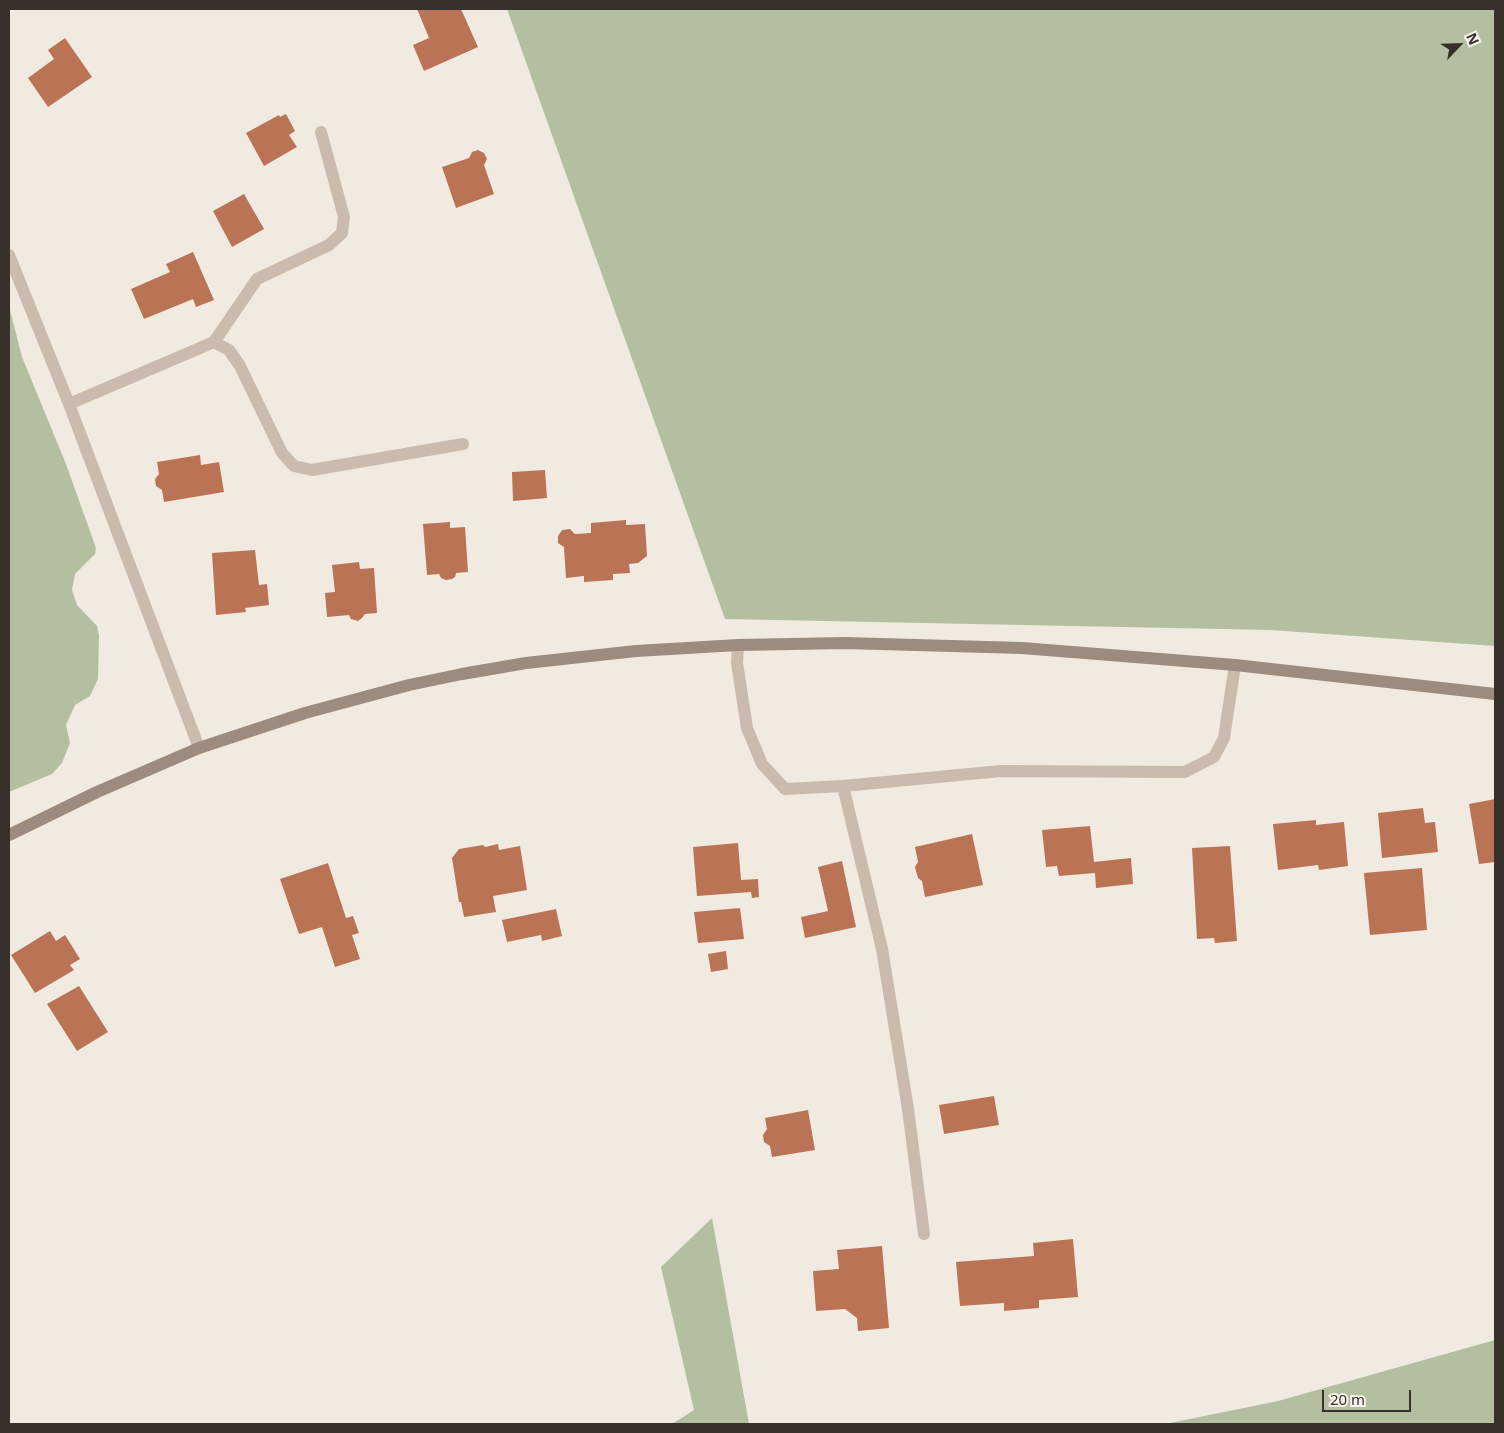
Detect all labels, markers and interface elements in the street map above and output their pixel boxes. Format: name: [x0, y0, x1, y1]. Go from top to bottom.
north arrow: [1434, 20, 1484, 70]
text: N: [1462, 30, 1484, 48]
scale bar: [1324, 1380, 1413, 1412]
text: 20 m: [1330, 1389, 1365, 1409]

